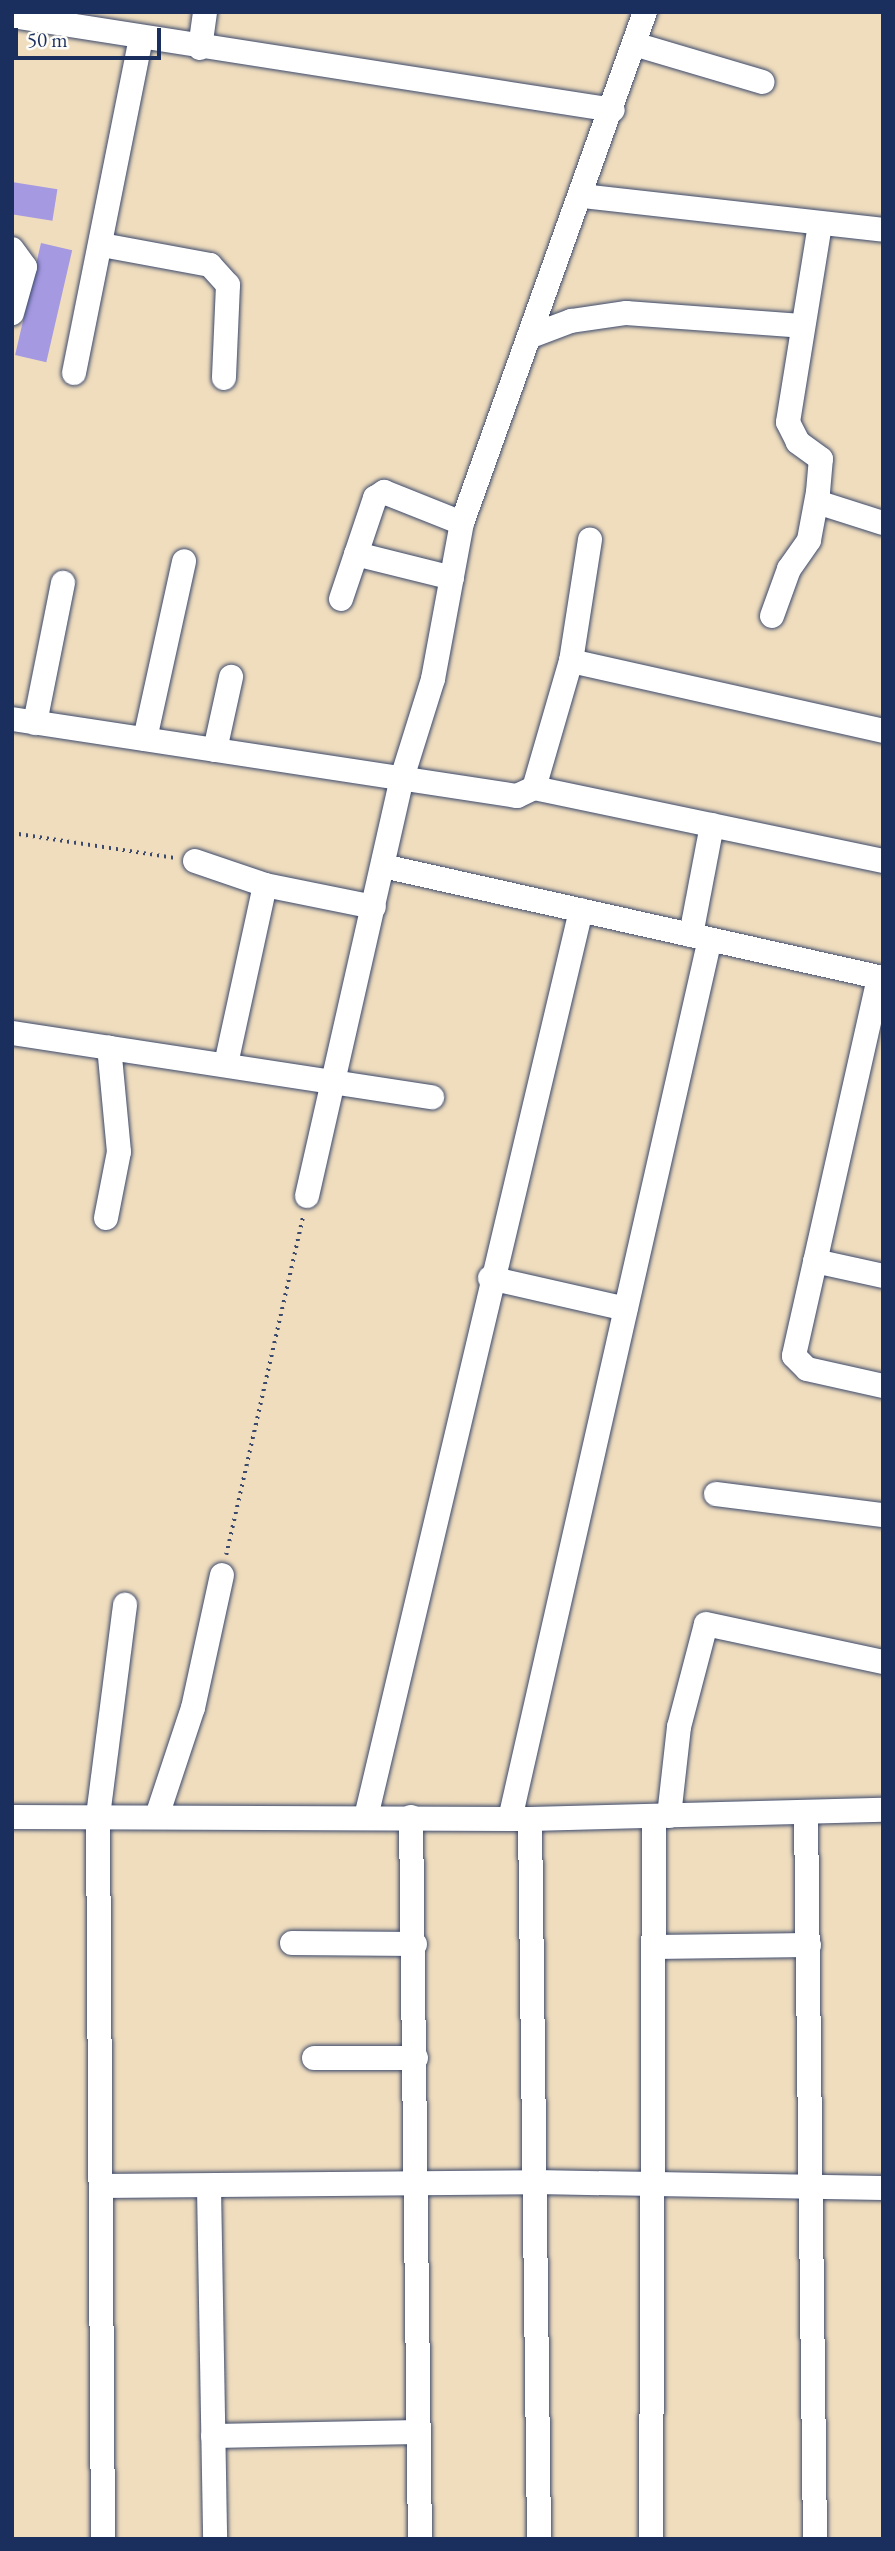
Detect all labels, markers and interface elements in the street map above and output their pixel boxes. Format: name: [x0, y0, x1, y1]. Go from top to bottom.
scale bar: [18, 14, 164, 58]
text: 50 m: [27, 26, 68, 53]

